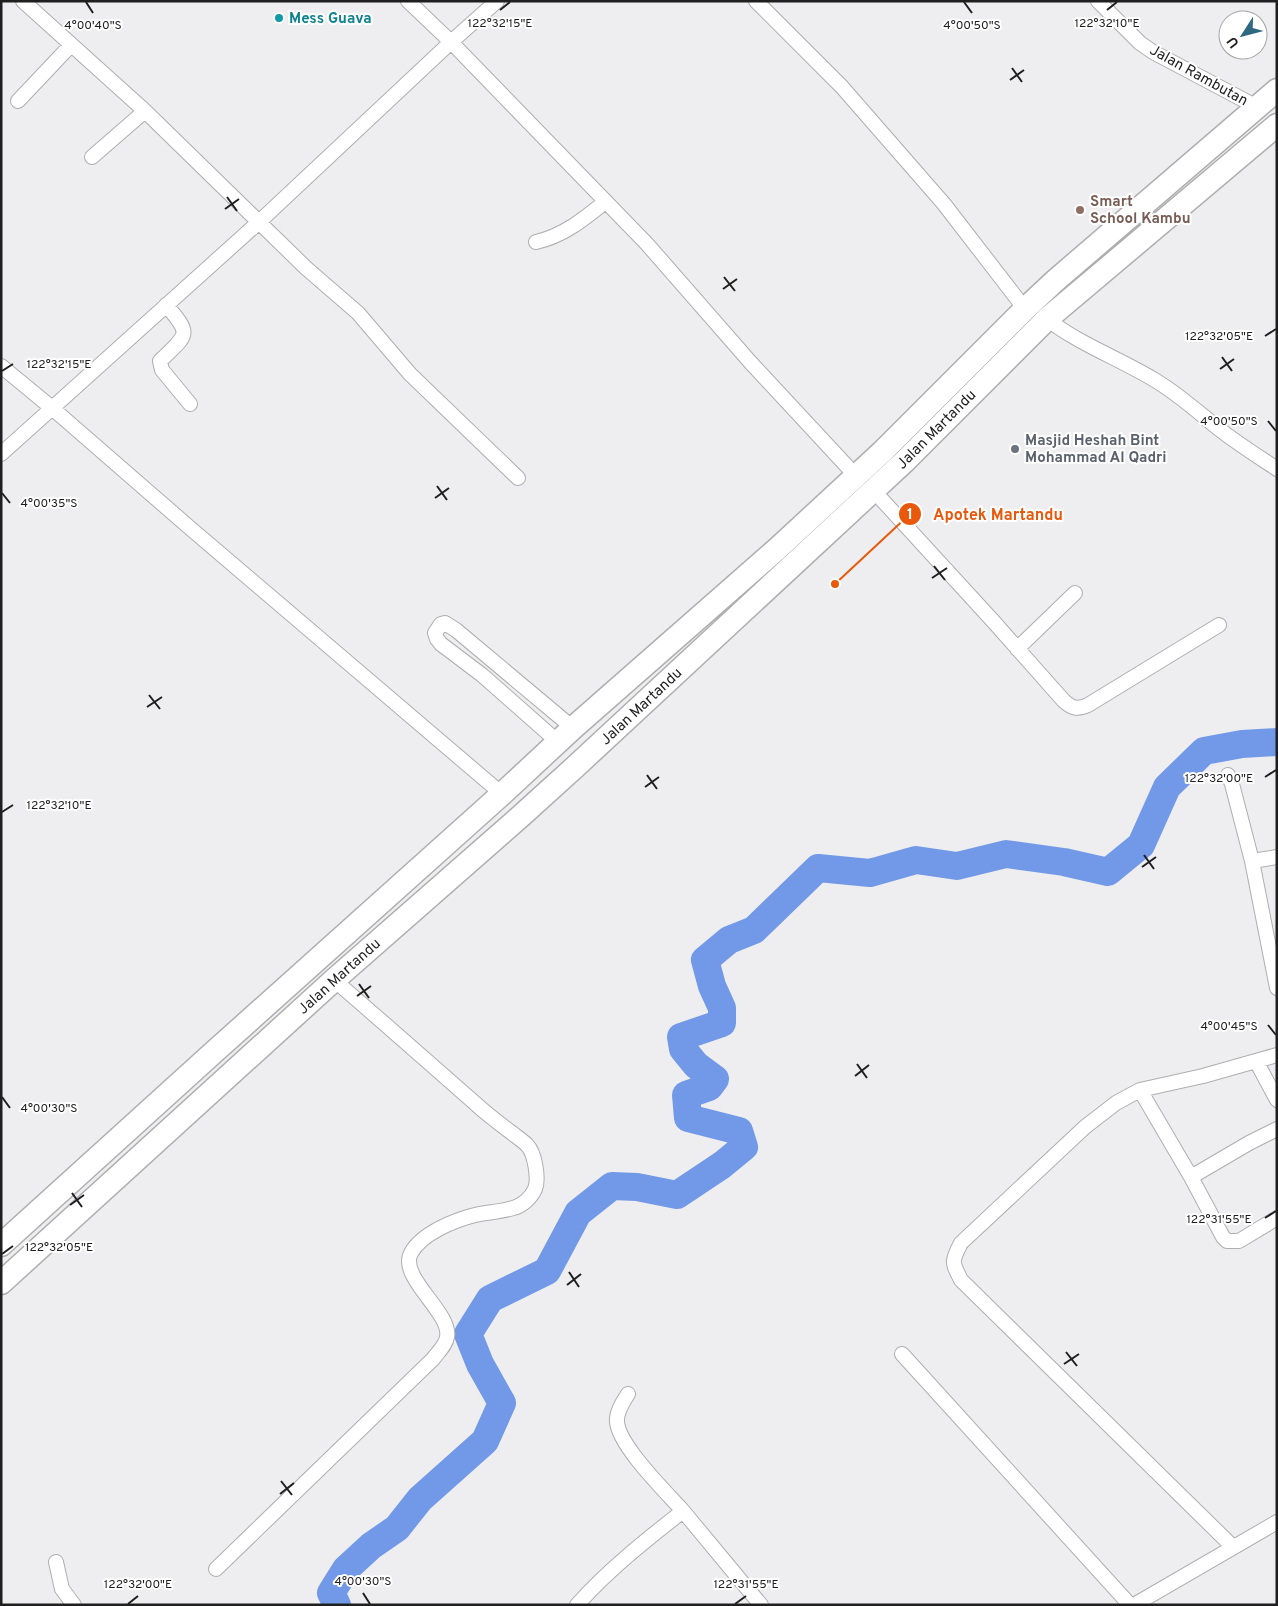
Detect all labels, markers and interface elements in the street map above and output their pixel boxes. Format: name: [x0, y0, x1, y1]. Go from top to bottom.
place label: Mess Guava: [289, 10, 372, 29]
north arrow: [1218, 10, 1268, 60]
marker: Mess Guava: [273, 12, 285, 24]
text: 122°32'15"E: [468, 16, 532, 32]
text: 122°32'10"E: [1074, 16, 1140, 32]
text: 4°00'40"S: [64, 18, 122, 34]
text: 4°00'50"S: [943, 18, 1001, 34]
text: U: [1224, 33, 1244, 51]
street label: Jalan Rambutan: [1146, 41, 1251, 111]
place label: Smart School Kambu: [1090, 193, 1191, 229]
marker: Smart School Kambu: [1074, 204, 1086, 216]
text: 122°32'05"E: [1185, 329, 1253, 345]
text: 122°32'15"E: [27, 357, 91, 373]
street label: Jalan Martandu: [893, 386, 981, 474]
text: 4°00'50"S: [1200, 414, 1258, 430]
place label: Masjid Heshah Bint Mohammad Al Qadri: [1025, 432, 1167, 468]
marker: Masjid Heshah Bint Mohammad Al Qadri: [1009, 443, 1021, 455]
text: 4°00'35"S: [21, 496, 77, 512]
callout: Apotek Martandu: [898, 499, 1073, 530]
text: 1: [907, 506, 913, 525]
text: Apotek Martandu: [933, 506, 1063, 526]
street label: Jalan Martandu: [597, 664, 687, 750]
text: 122°32'00"E: [1185, 771, 1253, 787]
text: 122°32'10"E: [26, 798, 92, 814]
street label: Jalan Martandu: [295, 935, 385, 1019]
text: 4°00'45"S: [1200, 1019, 1258, 1035]
text: 4°00'30"S: [20, 1101, 78, 1117]
text: 122°31'55"E: [1186, 1212, 1252, 1228]
text: 122°32'05"E: [25, 1240, 93, 1256]
text: 4°00'30"S: [334, 1574, 392, 1590]
text: 122°32'00"E: [104, 1577, 172, 1593]
text: 122°31'55"E: [713, 1577, 779, 1593]

